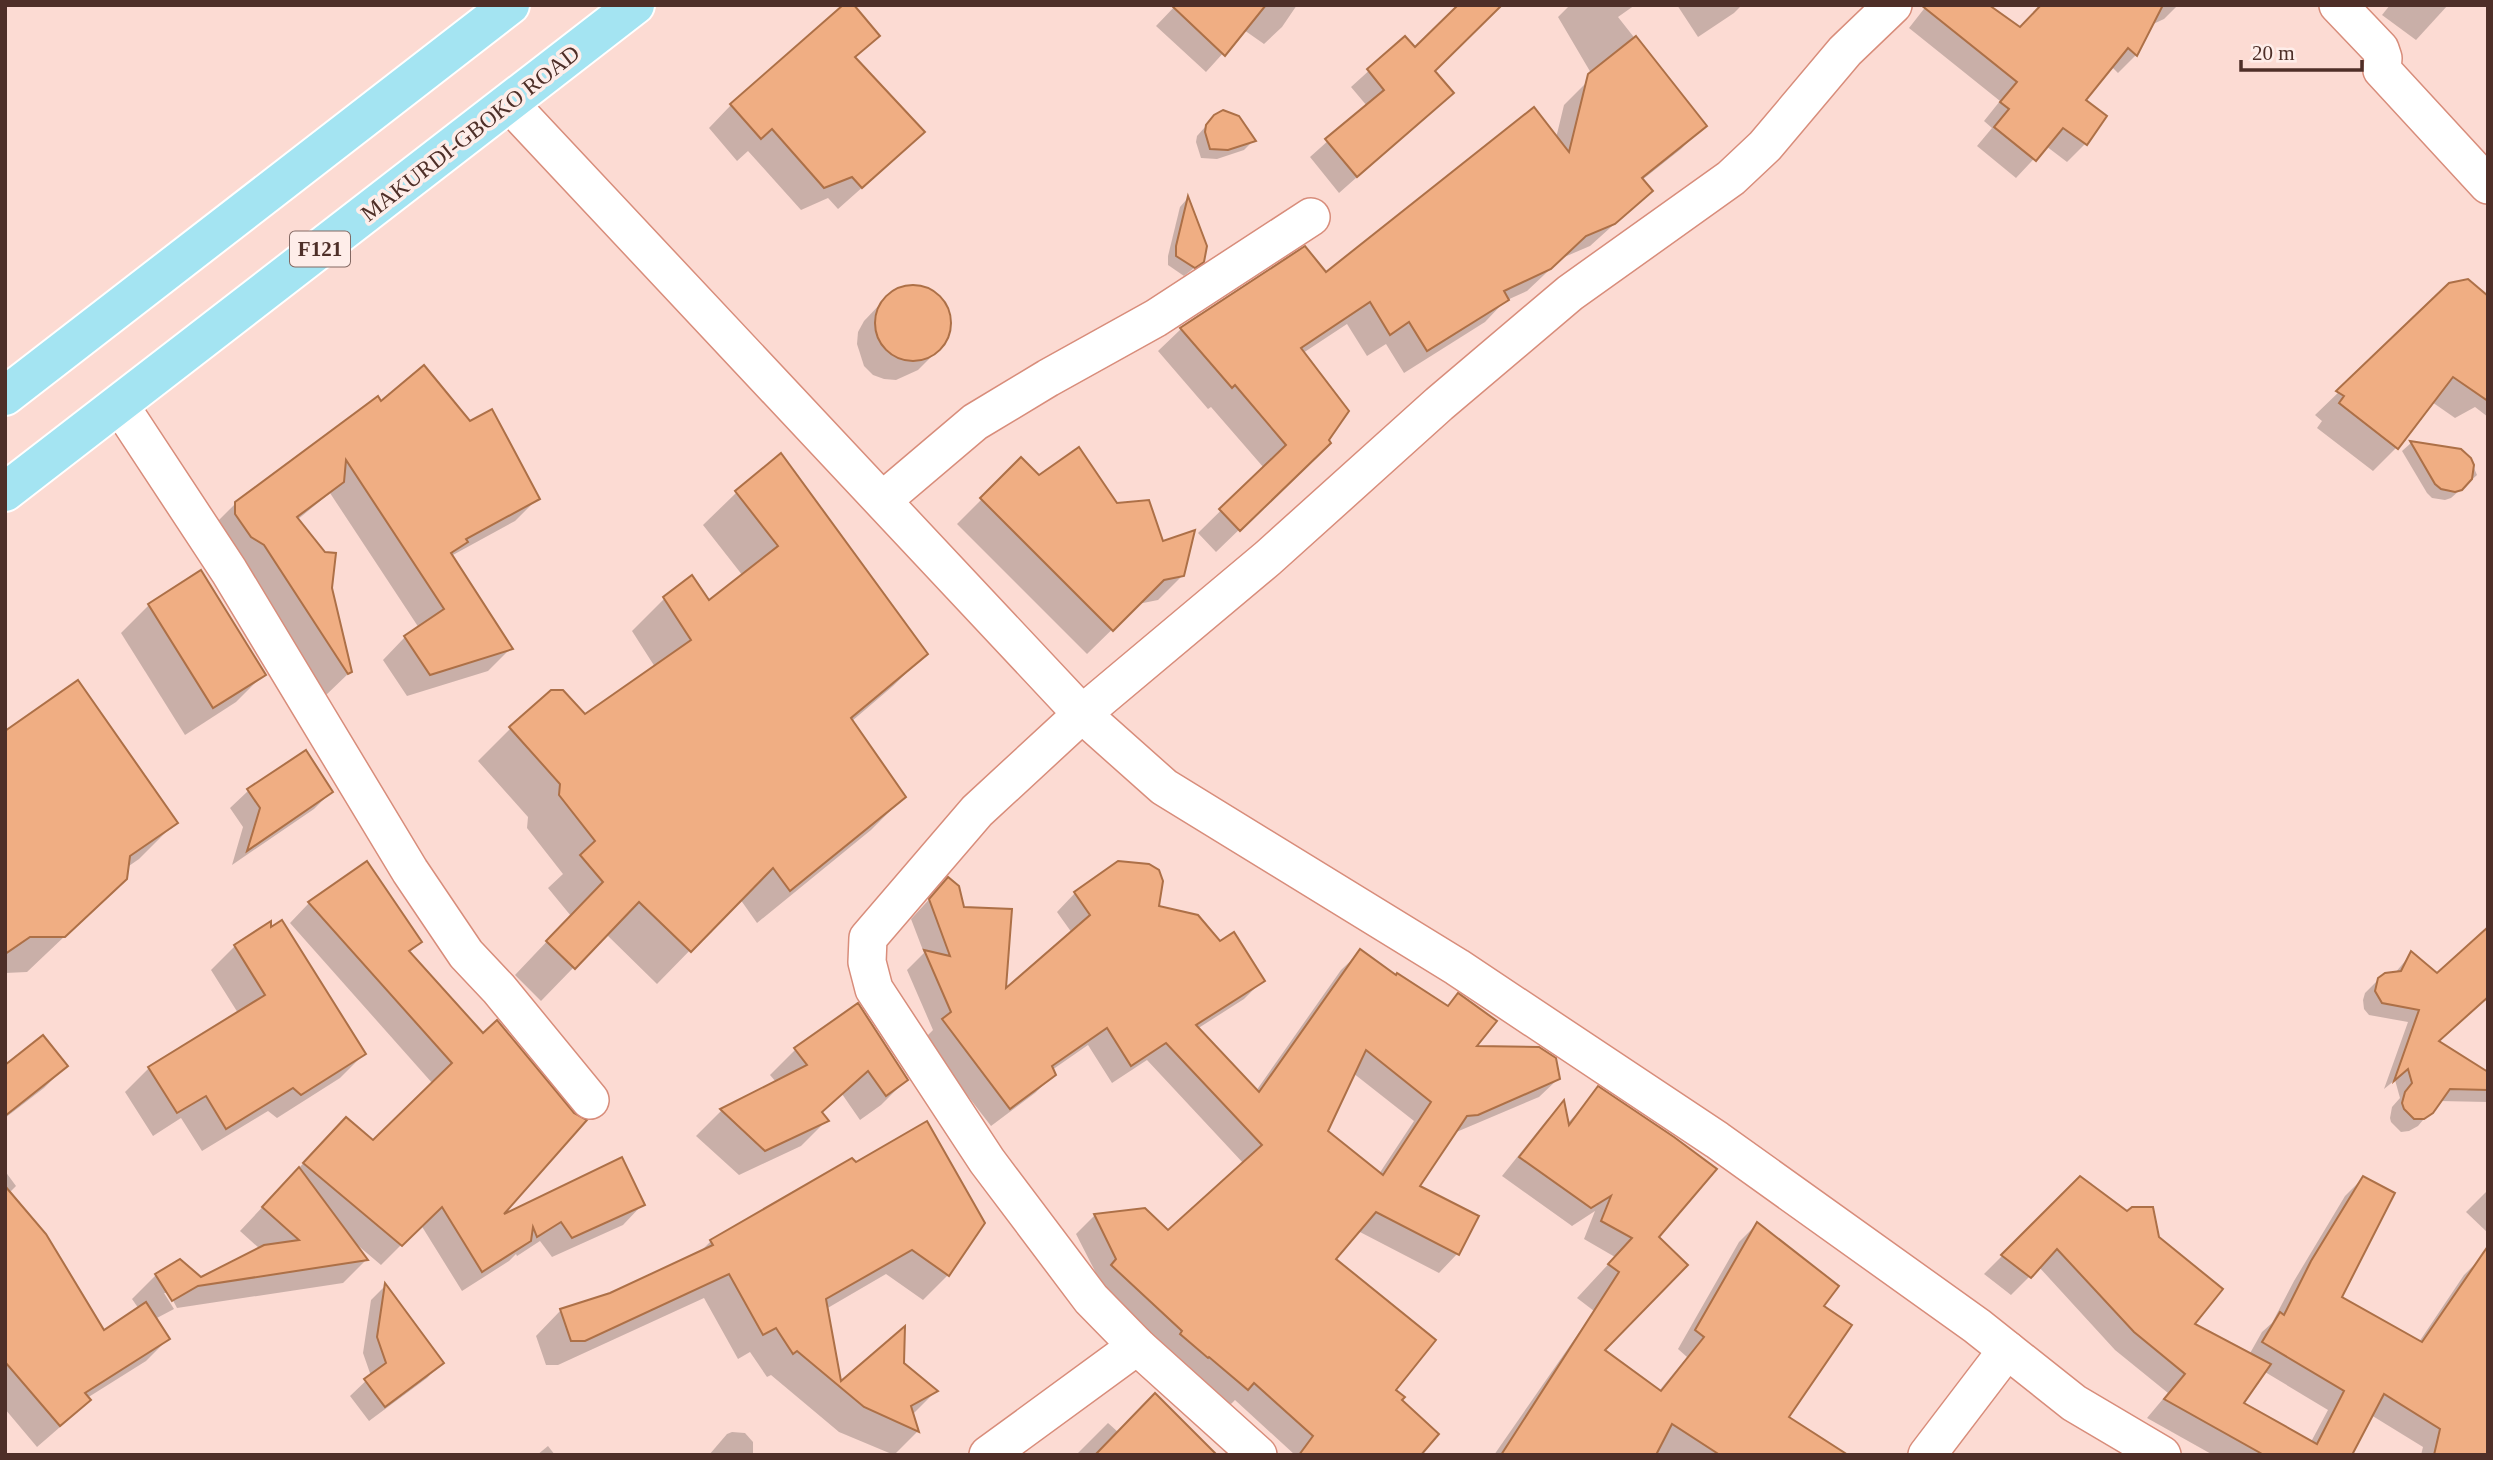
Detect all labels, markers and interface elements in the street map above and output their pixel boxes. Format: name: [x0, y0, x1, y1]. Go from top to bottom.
scale bar: [2241, 28, 2362, 72]
street label: MAKURDI-GBOKO ROAD: [356, 40, 584, 226]
text: 20 m: [2252, 41, 2295, 65]
road number: F121: [290, 232, 350, 266]

